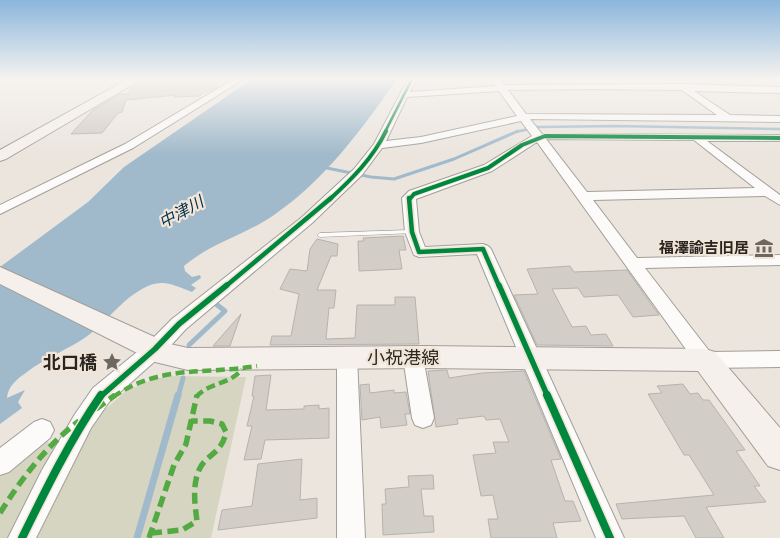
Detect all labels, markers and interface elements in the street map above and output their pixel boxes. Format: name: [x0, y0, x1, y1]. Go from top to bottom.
water label: 中津川: [155, 191, 208, 232]
museum icon: 福澤諭吉旧居: [753, 237, 775, 259]
place label: 福澤諭吉旧居: [658, 239, 749, 257]
street label: 小祝港線: [367, 347, 439, 368]
place icon: 北口橋: [101, 351, 123, 373]
place label: 北口橋: [43, 352, 97, 373]

